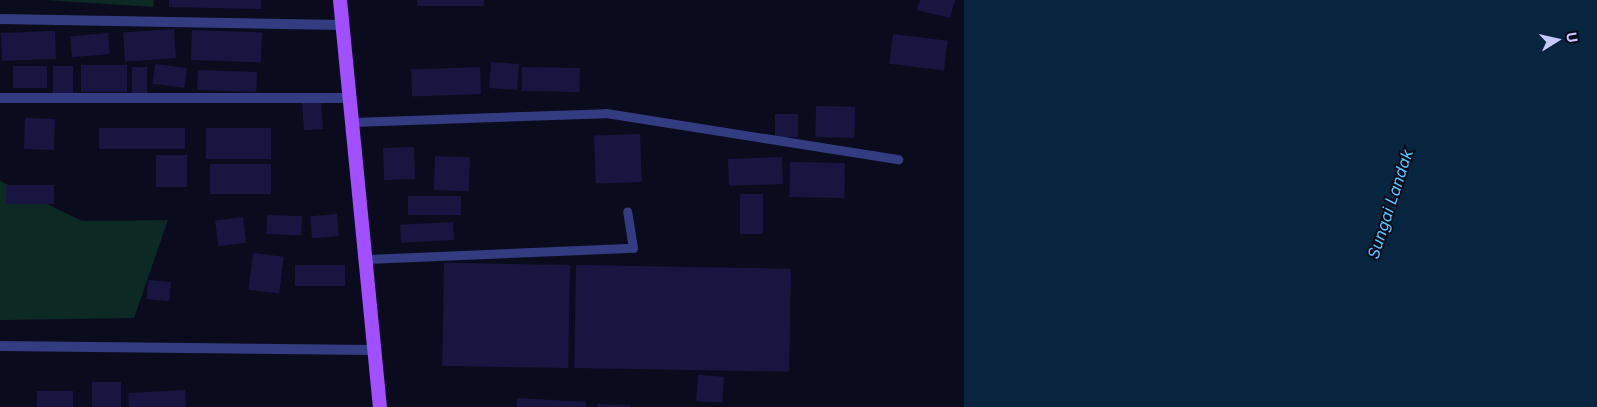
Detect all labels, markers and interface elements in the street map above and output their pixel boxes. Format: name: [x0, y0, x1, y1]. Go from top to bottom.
north arrow: [1532, 15, 1582, 65]
text: U: [1563, 31, 1582, 44]
water label: Sungai Landak: [1363, 147, 1417, 261]

